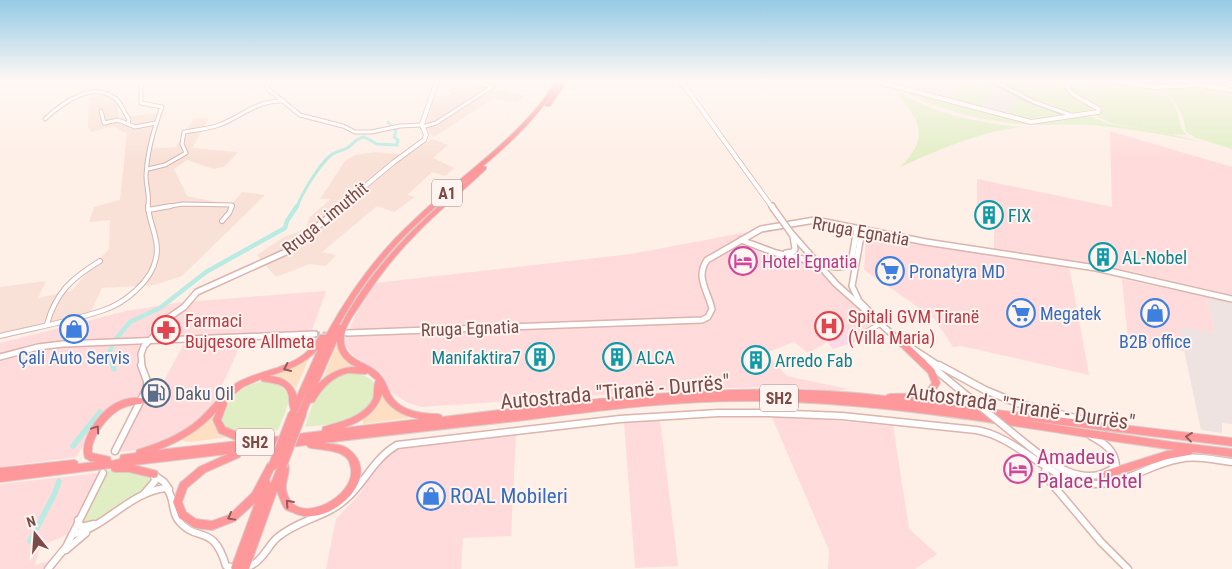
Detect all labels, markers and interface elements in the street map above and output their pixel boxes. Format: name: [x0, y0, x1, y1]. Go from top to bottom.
street label: Rruga Limuthit: [278, 177, 372, 259]
road number: A1: [432, 180, 462, 207]
building icon: FIX: [974, 200, 1004, 230]
place label: FIX: [1008, 205, 1031, 226]
street label: Rruga Egnatia: [811, 212, 911, 250]
building icon: AL-Nobel: [1088, 242, 1118, 272]
hotel icon: Hotel Egnatia: [728, 246, 758, 276]
place label: AL-Nobel: [1122, 247, 1187, 268]
place label: Hotel Egnatia: [762, 251, 857, 272]
supermarket icon: Pronatyra MD: [875, 256, 905, 286]
place label: Pronatyra MD: [909, 261, 1005, 282]
supermarket icon: Megatek: [1006, 298, 1036, 328]
shop icon: B2B office: [1140, 298, 1170, 328]
place label: Megatek: [1040, 303, 1101, 324]
place label: Spitali GVM Tiranë (Villa Maria): [848, 306, 979, 349]
place label: Farmaci Bujqesore Allmeta: [185, 310, 315, 352]
hospital icon: Spitali GVM Tiranë (Villa Maria): [814, 311, 844, 341]
shop icon: Çali Auto Servis: [59, 314, 89, 344]
pharmacy icon: Farmaci Bujqesore Allmeta: [151, 315, 181, 345]
street label: Rruga Egnatia: [420, 316, 520, 340]
place label: B2B office: [1119, 331, 1191, 352]
building icon: Manifaktira7: [525, 342, 555, 372]
building icon: ALCA: [602, 342, 632, 372]
building icon: Arredo Fab: [741, 345, 771, 375]
place label: Çali Auto Servis: [18, 347, 130, 368]
place label: Manifaktira7: [431, 347, 521, 368]
place label: ALCA: [636, 347, 676, 368]
place label: Arredo Fab: [775, 350, 853, 371]
one-way arrow: [283, 361, 292, 372]
street label: Autostrada "Tiranë - Durrës": [499, 370, 731, 414]
fuel station icon: Daku Oil: [141, 378, 171, 408]
street label: Autostrada "Tiranë - Durrës": [905, 379, 1137, 435]
place label: Daku Oil: [175, 383, 234, 404]
road number: SH2: [760, 384, 798, 412]
one-way arrow: [90, 426, 100, 435]
road number: SH2: [236, 428, 274, 456]
one-way arrow: [1185, 432, 1193, 443]
place label: Amadeus Palace Hotel: [1037, 445, 1142, 493]
hotel icon: Amadeus Palace Hotel: [1003, 454, 1033, 484]
shop icon: ROAL Mobileri: [416, 481, 446, 511]
place label: ROAL Mobileri: [450, 484, 568, 508]
one-way arrow: [286, 500, 295, 509]
north arrow: [10, 509, 60, 559]
one-way arrow: [228, 511, 237, 521]
text: N: [25, 513, 38, 530]

